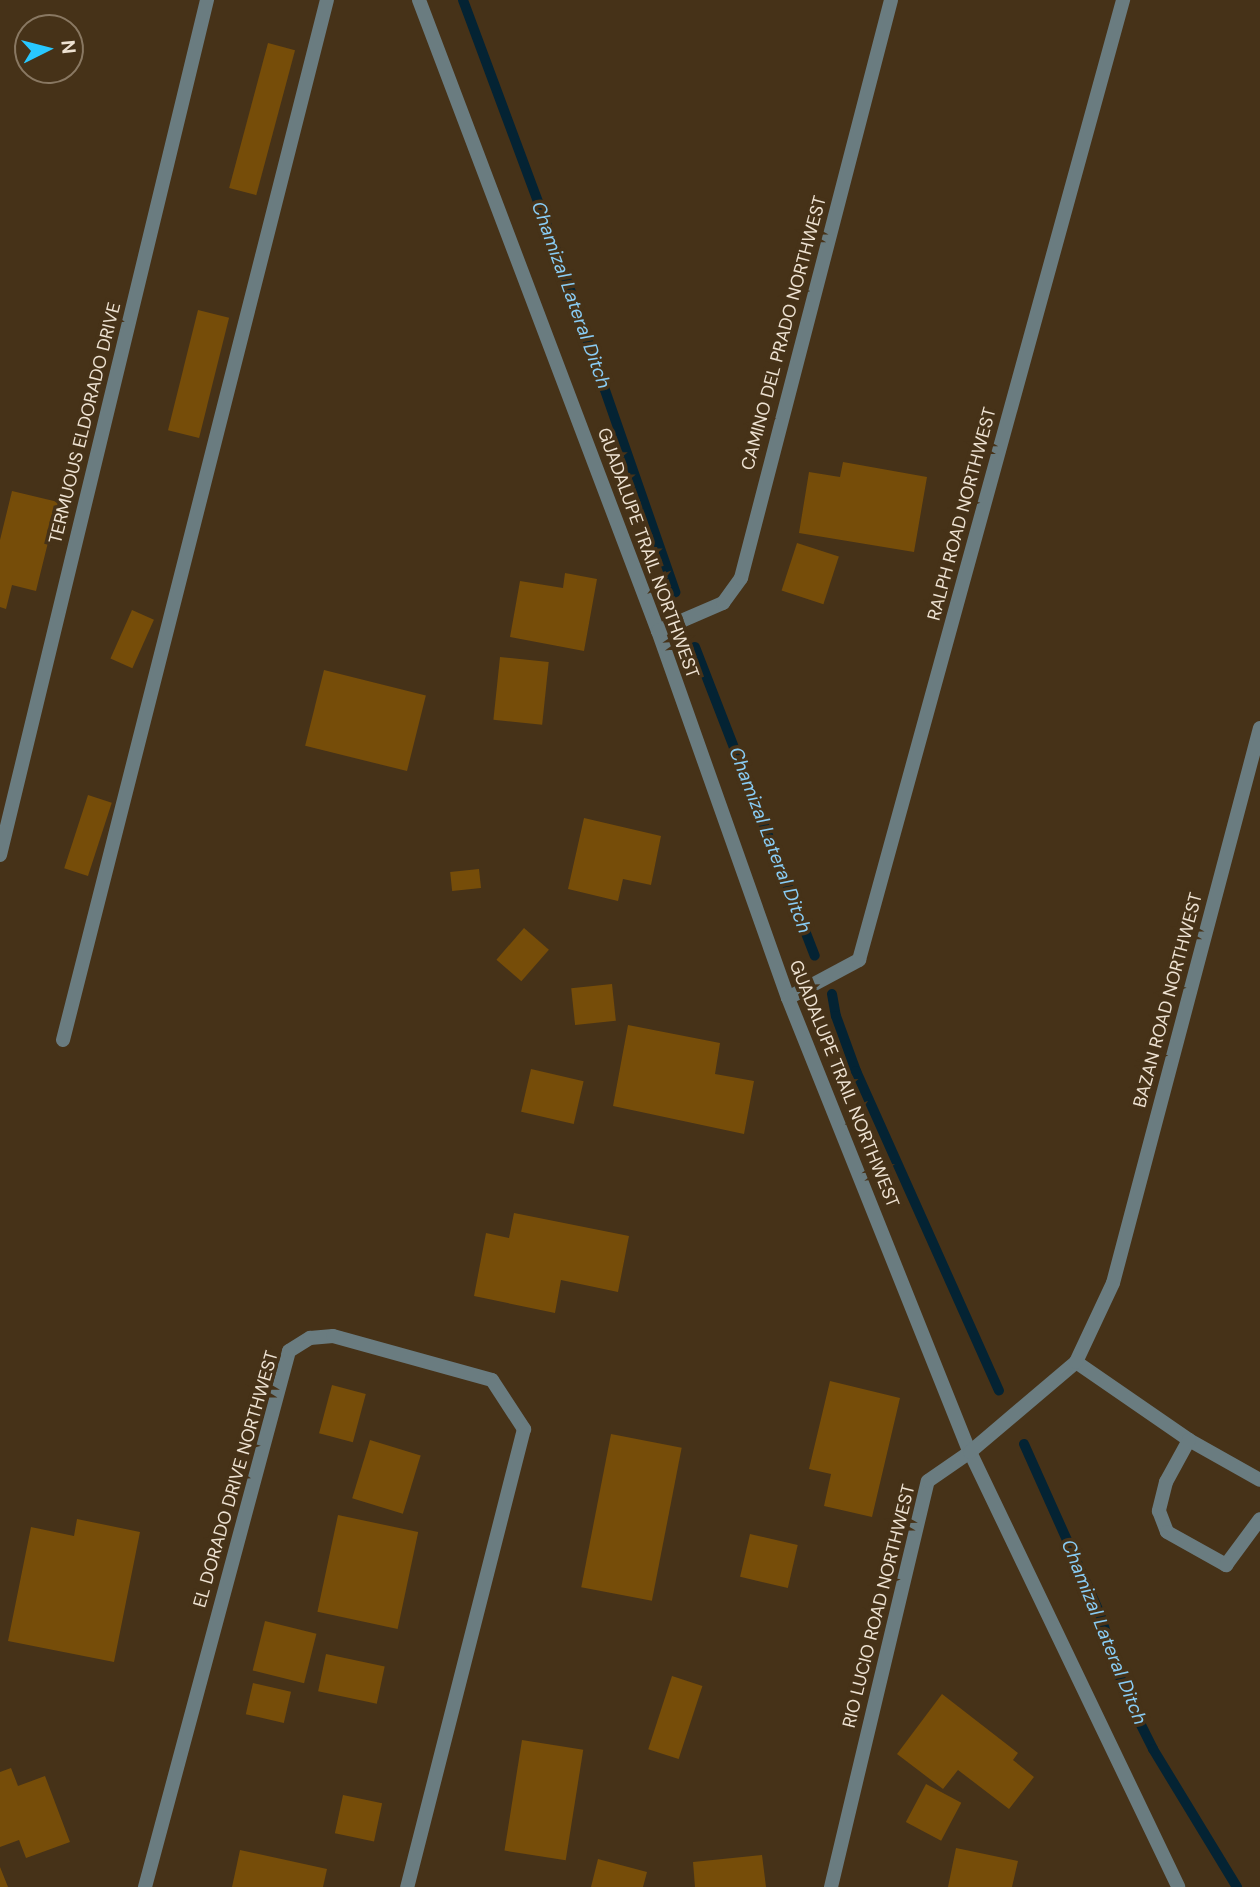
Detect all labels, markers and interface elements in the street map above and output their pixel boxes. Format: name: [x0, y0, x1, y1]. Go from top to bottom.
north arrow: [14, 14, 84, 84]
text: N: [55, 39, 82, 55]
street label: CAMINO DEL PRADO NORTHWEST: [737, 193, 831, 473]
water label: Chamizal Lateral Ditch: [527, 198, 615, 392]
street label: TERMUOUS ELDORADO DRIVE: [45, 300, 125, 546]
street label: RALPH ROAD NORTHWEST: [923, 405, 1001, 623]
street label: GUADALUPE TRAIL NORTHWEST: [593, 425, 703, 681]
water label: Chamizal Lateral Ditch: [724, 744, 816, 936]
street label: BAZAN ROAD NORTHWEST: [1129, 890, 1207, 1110]
street label: GUADALUPE TRAIL NORTHWEST: [784, 957, 904, 1211]
street label: EL DORADO DRIVE NORTHWEST: [189, 1348, 283, 1610]
street label: RIO LUCIO ROAD NORTHWEST: [838, 1482, 920, 1730]
water label: Chamizal Lateral Ditch: [1056, 1536, 1152, 1728]

